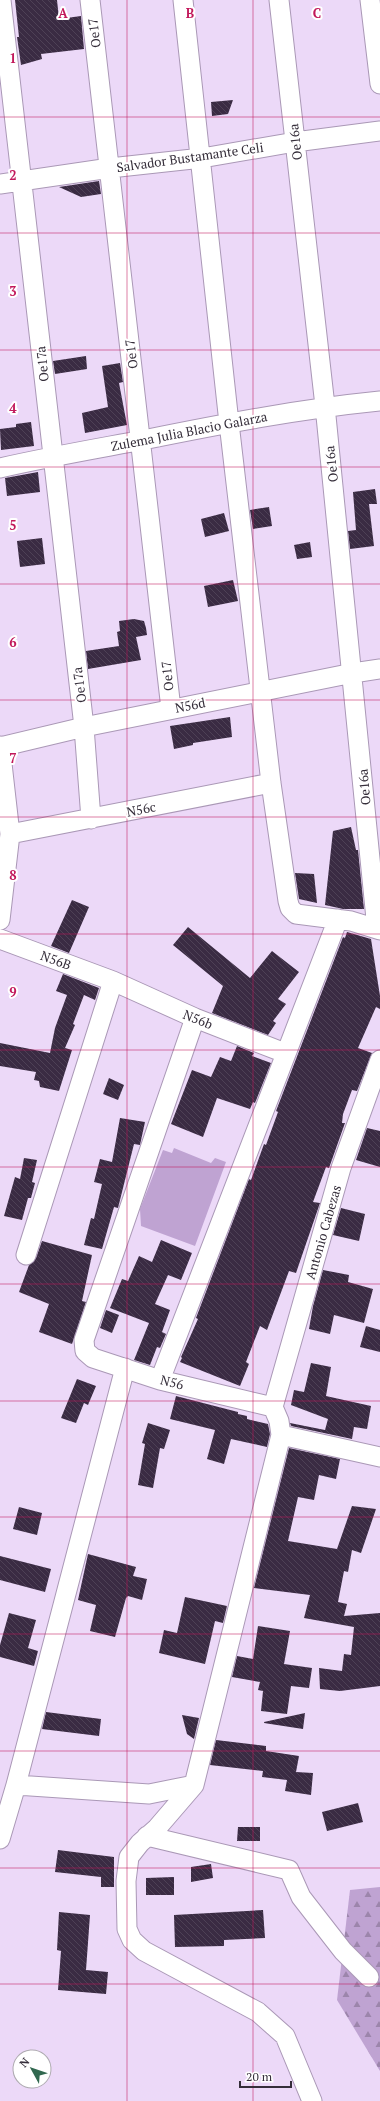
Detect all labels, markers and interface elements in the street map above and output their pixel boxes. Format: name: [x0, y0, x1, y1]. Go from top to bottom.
text: A: [58, 4, 68, 22]
text: B: [186, 4, 194, 22]
text: C: [313, 4, 321, 22]
street label: Oe17: [83, 17, 105, 49]
text: 1: [9, 49, 17, 67]
street label: Oe16a: [284, 122, 306, 161]
street label: Salvador Bustamante Celi: [115, 138, 265, 176]
text: 2: [9, 166, 17, 184]
text: 3: [9, 282, 17, 300]
street label: Oe17: [120, 338, 142, 370]
street label: Oe17a: [31, 345, 53, 383]
text: 4: [9, 399, 17, 417]
street label: Zulema Julia Blacio Galarza: [109, 407, 269, 455]
street label: Oe16a: [320, 444, 342, 483]
text: 5: [9, 516, 17, 534]
text: 6: [9, 633, 17, 651]
street label: Oe17: [156, 660, 178, 692]
street label: Oe17a: [68, 666, 90, 704]
street label: N56d: [173, 693, 207, 717]
text: 7: [9, 749, 17, 767]
street label: Oe16a: [353, 768, 375, 806]
street label: N56c: [125, 797, 157, 821]
text: 8: [9, 866, 17, 884]
street label: N56B: [38, 946, 74, 974]
text: 9: [9, 983, 17, 1001]
street label: N56b: [181, 1005, 215, 1033]
street label: Antonio Cabezas: [301, 1183, 345, 1281]
street label: N56: [158, 1370, 186, 1394]
north arrow: [12, 2049, 52, 2089]
text: N: [16, 2054, 33, 2070]
scale bar: [240, 2063, 291, 2089]
text: 20 m: [246, 2069, 273, 2084]

